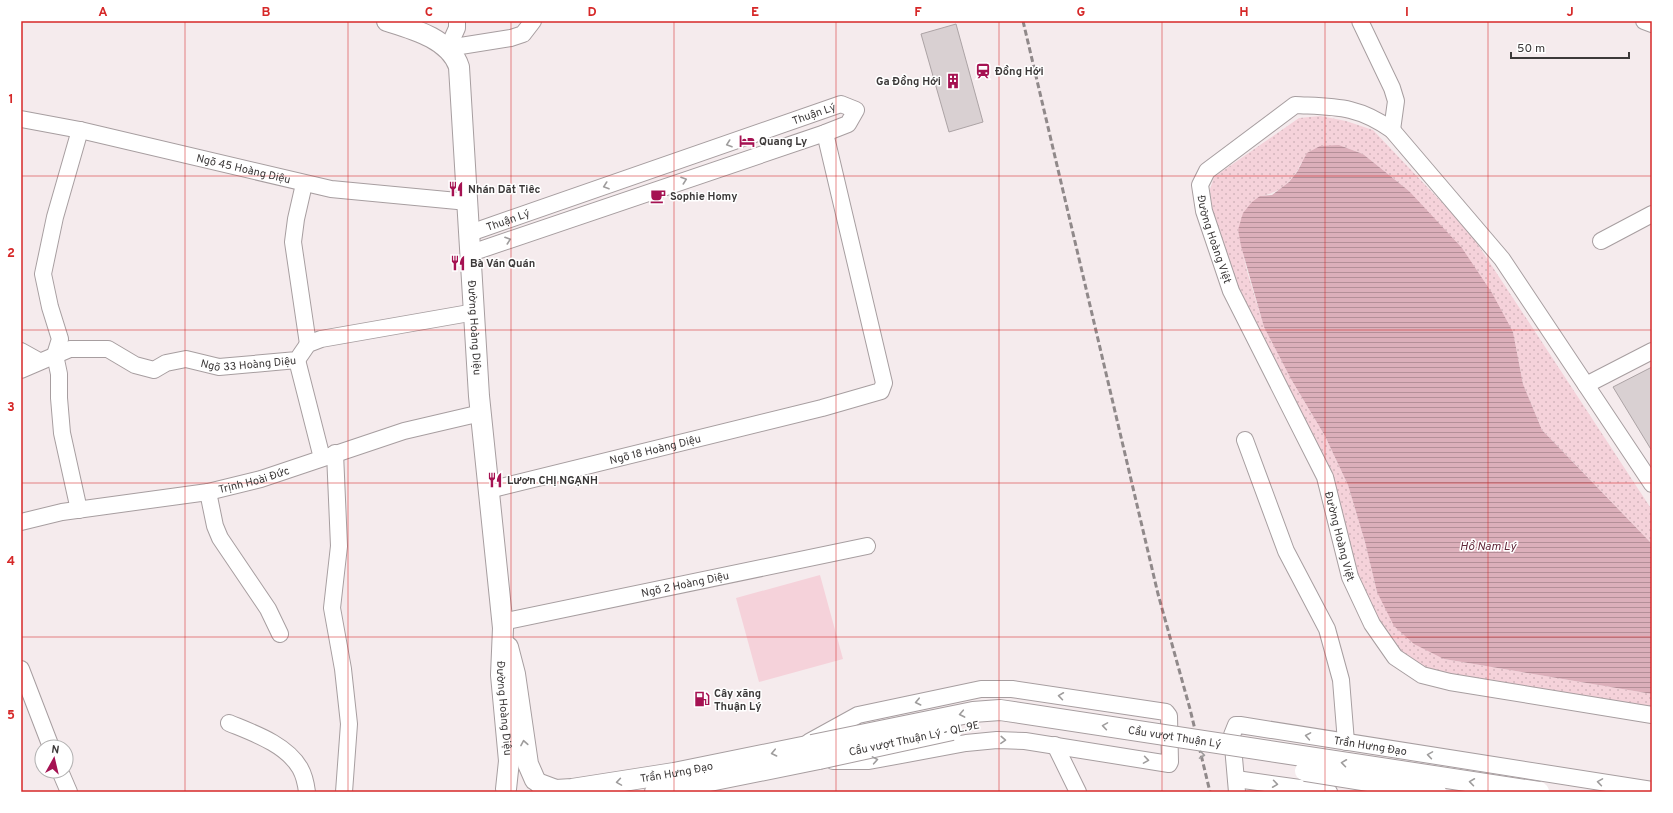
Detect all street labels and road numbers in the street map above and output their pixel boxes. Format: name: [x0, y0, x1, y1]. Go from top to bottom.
street label: Thuận Lý: [790, 100, 838, 128]
street label: Ngõ 45 Hoàng Diệu: [195, 152, 292, 187]
street label: Đường Hoàng Việt: [1194, 194, 1234, 286]
street label: Thuận Lý: [484, 207, 532, 235]
street label: Đường Hoàng Diệu: [464, 280, 484, 376]
street label: Ngõ 33 Hoàng Diệu: [199, 354, 297, 375]
street label: Ngõ 18 Hoàng Diệu: [608, 432, 702, 468]
street label: Trịnh Hoài Đức: [217, 464, 291, 497]
street label: Đường Hoàng Việt: [1321, 490, 1357, 584]
street label: Ngõ 2 Hoàng Diệu: [640, 569, 731, 601]
street label: Đường Hoàng Diệu: [493, 660, 514, 756]
street label: Cầu vượt Thuận Lý - QL.9E: [848, 718, 981, 760]
street label: Cầu vượt Thuận Lý: [1127, 724, 1222, 752]
street label: Trần Hưng Đạo: [1333, 734, 1408, 759]
street label: Trần Hưng Đạo: [639, 759, 714, 786]

